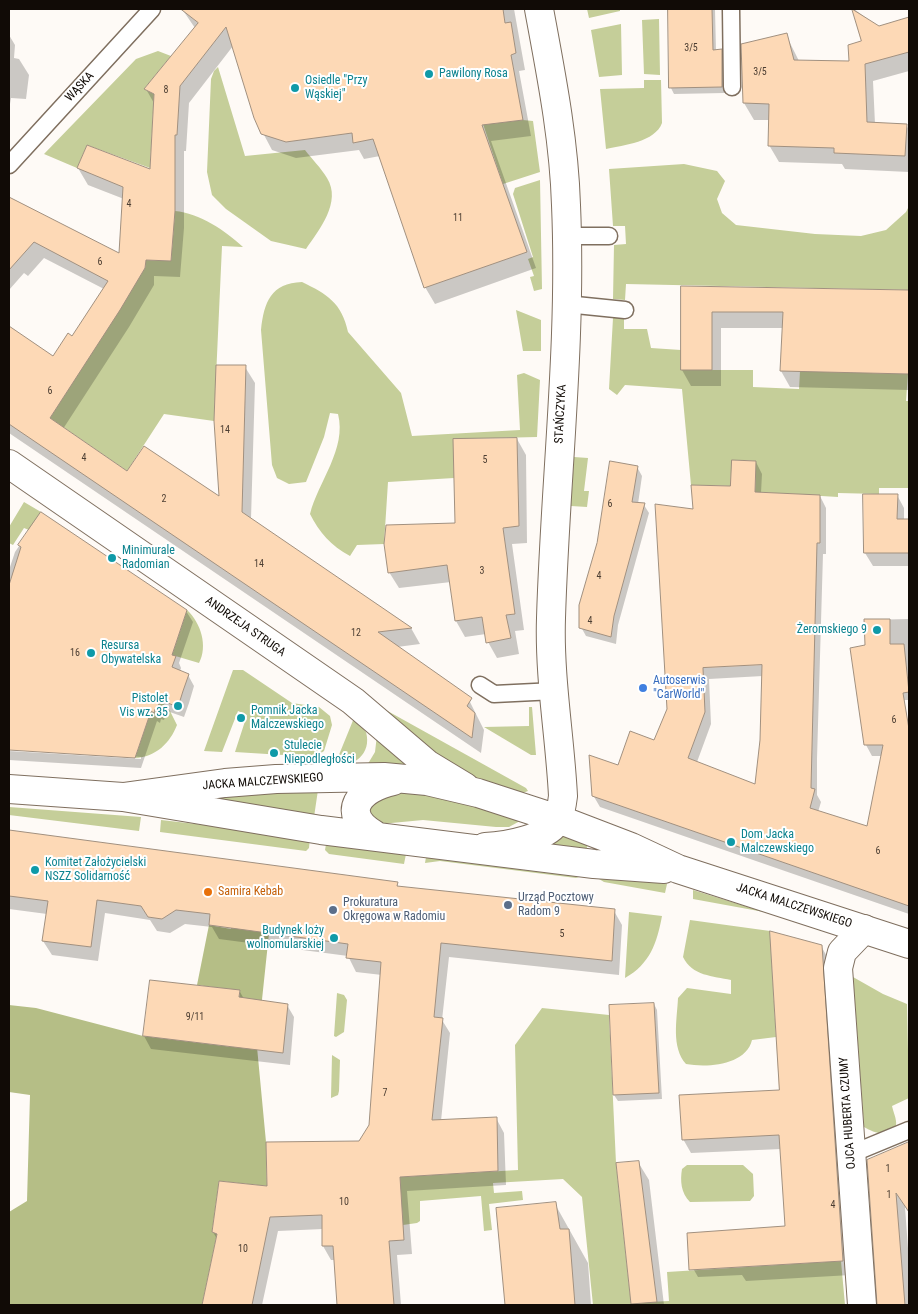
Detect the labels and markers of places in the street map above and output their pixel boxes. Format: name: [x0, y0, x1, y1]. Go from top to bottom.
place label: Pawilony Rosa: [439, 67, 508, 81]
marker: Pawilony Rosa: [423, 68, 435, 80]
place label: Osiedle "Przy Wąskiej": [305, 74, 368, 102]
marker: Osiedle "Przy Wąskiej": [289, 82, 301, 94]
place label: Minimurale Radomian: [122, 544, 175, 572]
marker: Minimurale Radomian: [106, 552, 118, 564]
place label: Żeromskiego 9: [797, 623, 867, 637]
marker: Żeromskiego 9: [871, 624, 883, 636]
place label: Resursa Obywatelska: [101, 639, 161, 667]
marker: Resursa Obywatelska: [85, 647, 97, 659]
place label: Autoserwis "CarWorld": [653, 674, 706, 702]
marker: Autoserwis "CarWorld": [637, 682, 649, 694]
place label: Pistolet Vis wz. 35: [119, 692, 168, 720]
marker: Pistolet Vis wz. 35: [172, 700, 184, 712]
place label: Pomnik Jacka Malczewskiego: [251, 704, 324, 732]
marker: Pomnik Jacka Malczewskiego: [235, 712, 247, 724]
place label: Stulecie Niepodległości: [284, 739, 355, 767]
marker: Stulecie Niepodległości: [268, 747, 280, 759]
place label: Dom Jacka Malczewskiego: [741, 828, 814, 856]
marker: Dom Jacka Malczewskiego: [725, 836, 737, 848]
place label: Komitet Założycielski NSZZ Solidarność: [45, 856, 146, 884]
marker: Komitet Założycielski NSZZ Solidarność: [29, 864, 41, 876]
place label: Samira Kebab: [218, 885, 283, 899]
marker: Samira Kebab: [202, 886, 214, 898]
place label: Urząd Pocztowy Radom 9: [518, 891, 594, 919]
place label: Prokuratura Okręgowa w Radomiu: [343, 896, 445, 924]
marker: Urząd Pocztowy Radom 9: [502, 899, 514, 911]
marker: Prokuratura Okręgowa w Radomiu: [327, 904, 339, 916]
place label: Budynek loży wolnomularskiej: [247, 924, 324, 952]
marker: Budynek loży wolnomularskiej: [328, 932, 340, 944]

